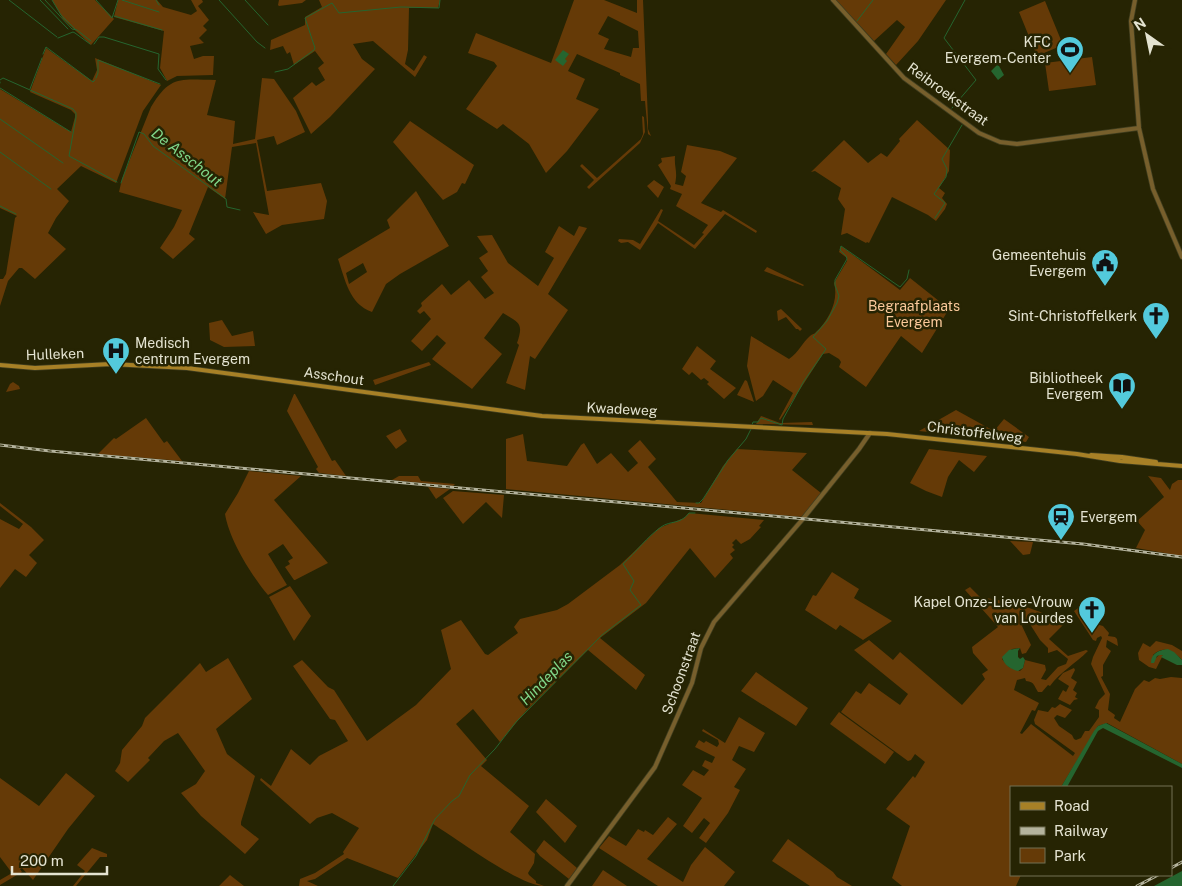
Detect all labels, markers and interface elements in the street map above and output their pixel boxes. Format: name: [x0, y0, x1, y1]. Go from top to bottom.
north arrow: [1122, 10, 1172, 60]
text: N: [1131, 14, 1149, 34]
place label: KFC Evergem-Center: [945, 34, 1051, 66]
sports icon: KFC Evergem-Center: [1055, 35, 1085, 74]
street label: Reibroekstraat: [904, 59, 992, 129]
water label: De Asschout: [148, 124, 226, 190]
place label: Gemeentehuis Evergem: [992, 247, 1086, 279]
public building icon: Gemeentehuis Evergem: [1090, 248, 1120, 287]
park label: Begraafplaats Evergem: [868, 298, 960, 330]
church icon: Sint-Christoffelkerk: [1141, 301, 1171, 340]
place label: Sint-Christoffelkerk: [1008, 308, 1137, 324]
place label: Medisch centrum Evergem: [135, 335, 250, 367]
hospital icon: Medisch centrum Evergem: [101, 336, 131, 375]
street label: Hulleken: [26, 345, 84, 363]
street label: Asschout: [303, 364, 365, 388]
place label: Bibliotheek Evergem: [1029, 370, 1103, 402]
library icon: Bibliotheek Evergem: [1107, 371, 1137, 410]
street label: Kwadeweg: [586, 399, 658, 419]
street label: Christoffelweg: [926, 418, 1024, 446]
station icon: Evergem: [1046, 502, 1076, 541]
place label: Evergem: [1080, 509, 1137, 525]
place label: Kapel Onze-Lieve-Vrouw van Lourdes: [914, 594, 1073, 626]
church icon: Kapel Onze-Lieve-Vrouw van Lourdes: [1077, 595, 1107, 634]
street label: Schoonstraat: [659, 629, 703, 717]
water label: Hindeplas: [516, 648, 576, 708]
legend: [1010, 786, 1172, 876]
text: Road: [1054, 797, 1090, 814]
text: Railway: [1054, 822, 1108, 839]
scale bar: [12, 844, 108, 876]
text: Park: [1054, 847, 1086, 864]
text: 200 m: [20, 852, 64, 869]

